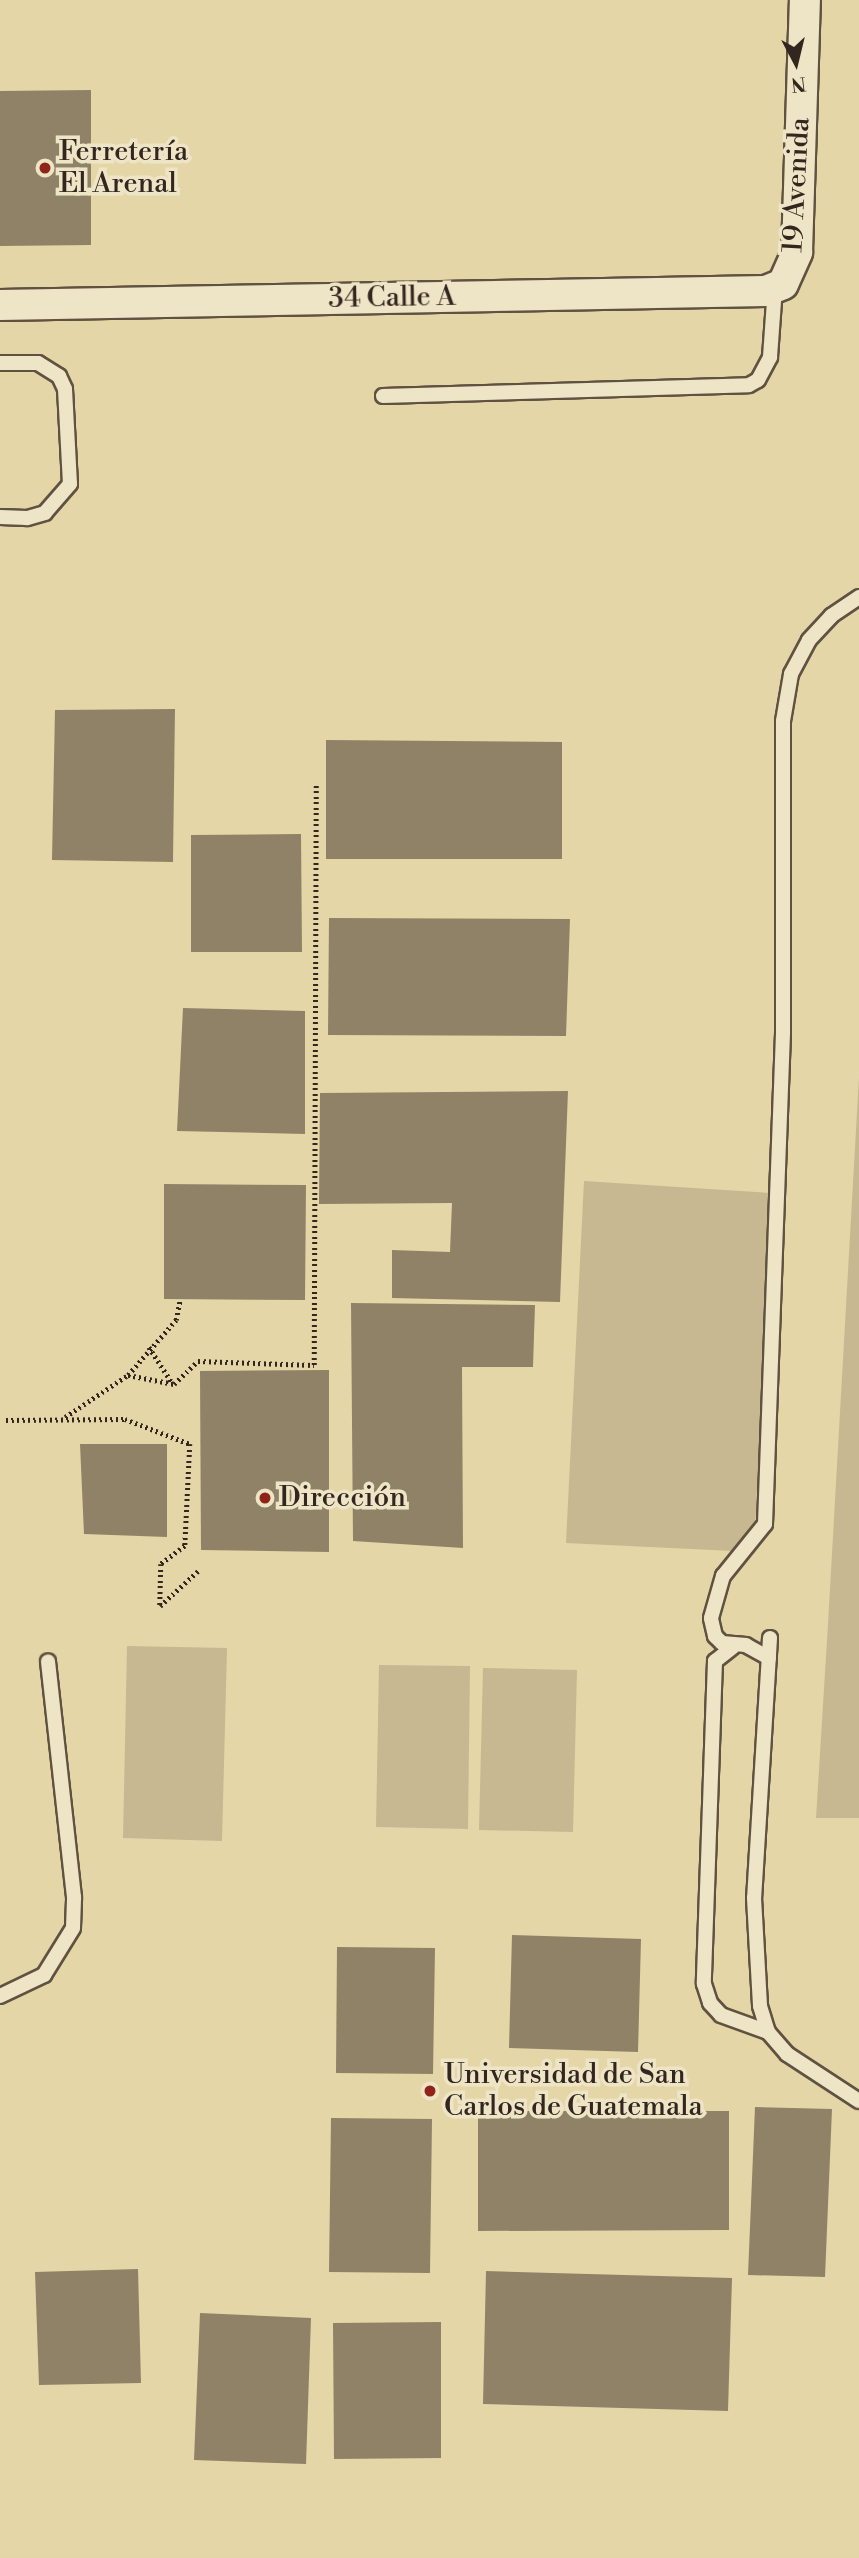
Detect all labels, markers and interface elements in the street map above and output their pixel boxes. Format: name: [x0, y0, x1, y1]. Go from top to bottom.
north arrow: [761, 28, 831, 98]
text: N: [790, 71, 807, 97]
street label: 19 Avenida: [777, 117, 817, 253]
place label: Ferretería El Arenal: [59, 135, 188, 201]
marker: Ferretería El Arenal: [37, 160, 53, 176]
street label: 34 Calle A: [328, 280, 456, 316]
place label: Dirección: [279, 1481, 406, 1515]
marker: Dirección: [257, 1490, 273, 1506]
place label: Universidad de San Carlos de Guatemala: [444, 2058, 703, 2124]
marker: Universidad de San Carlos de Guatemala: [422, 2083, 438, 2099]

